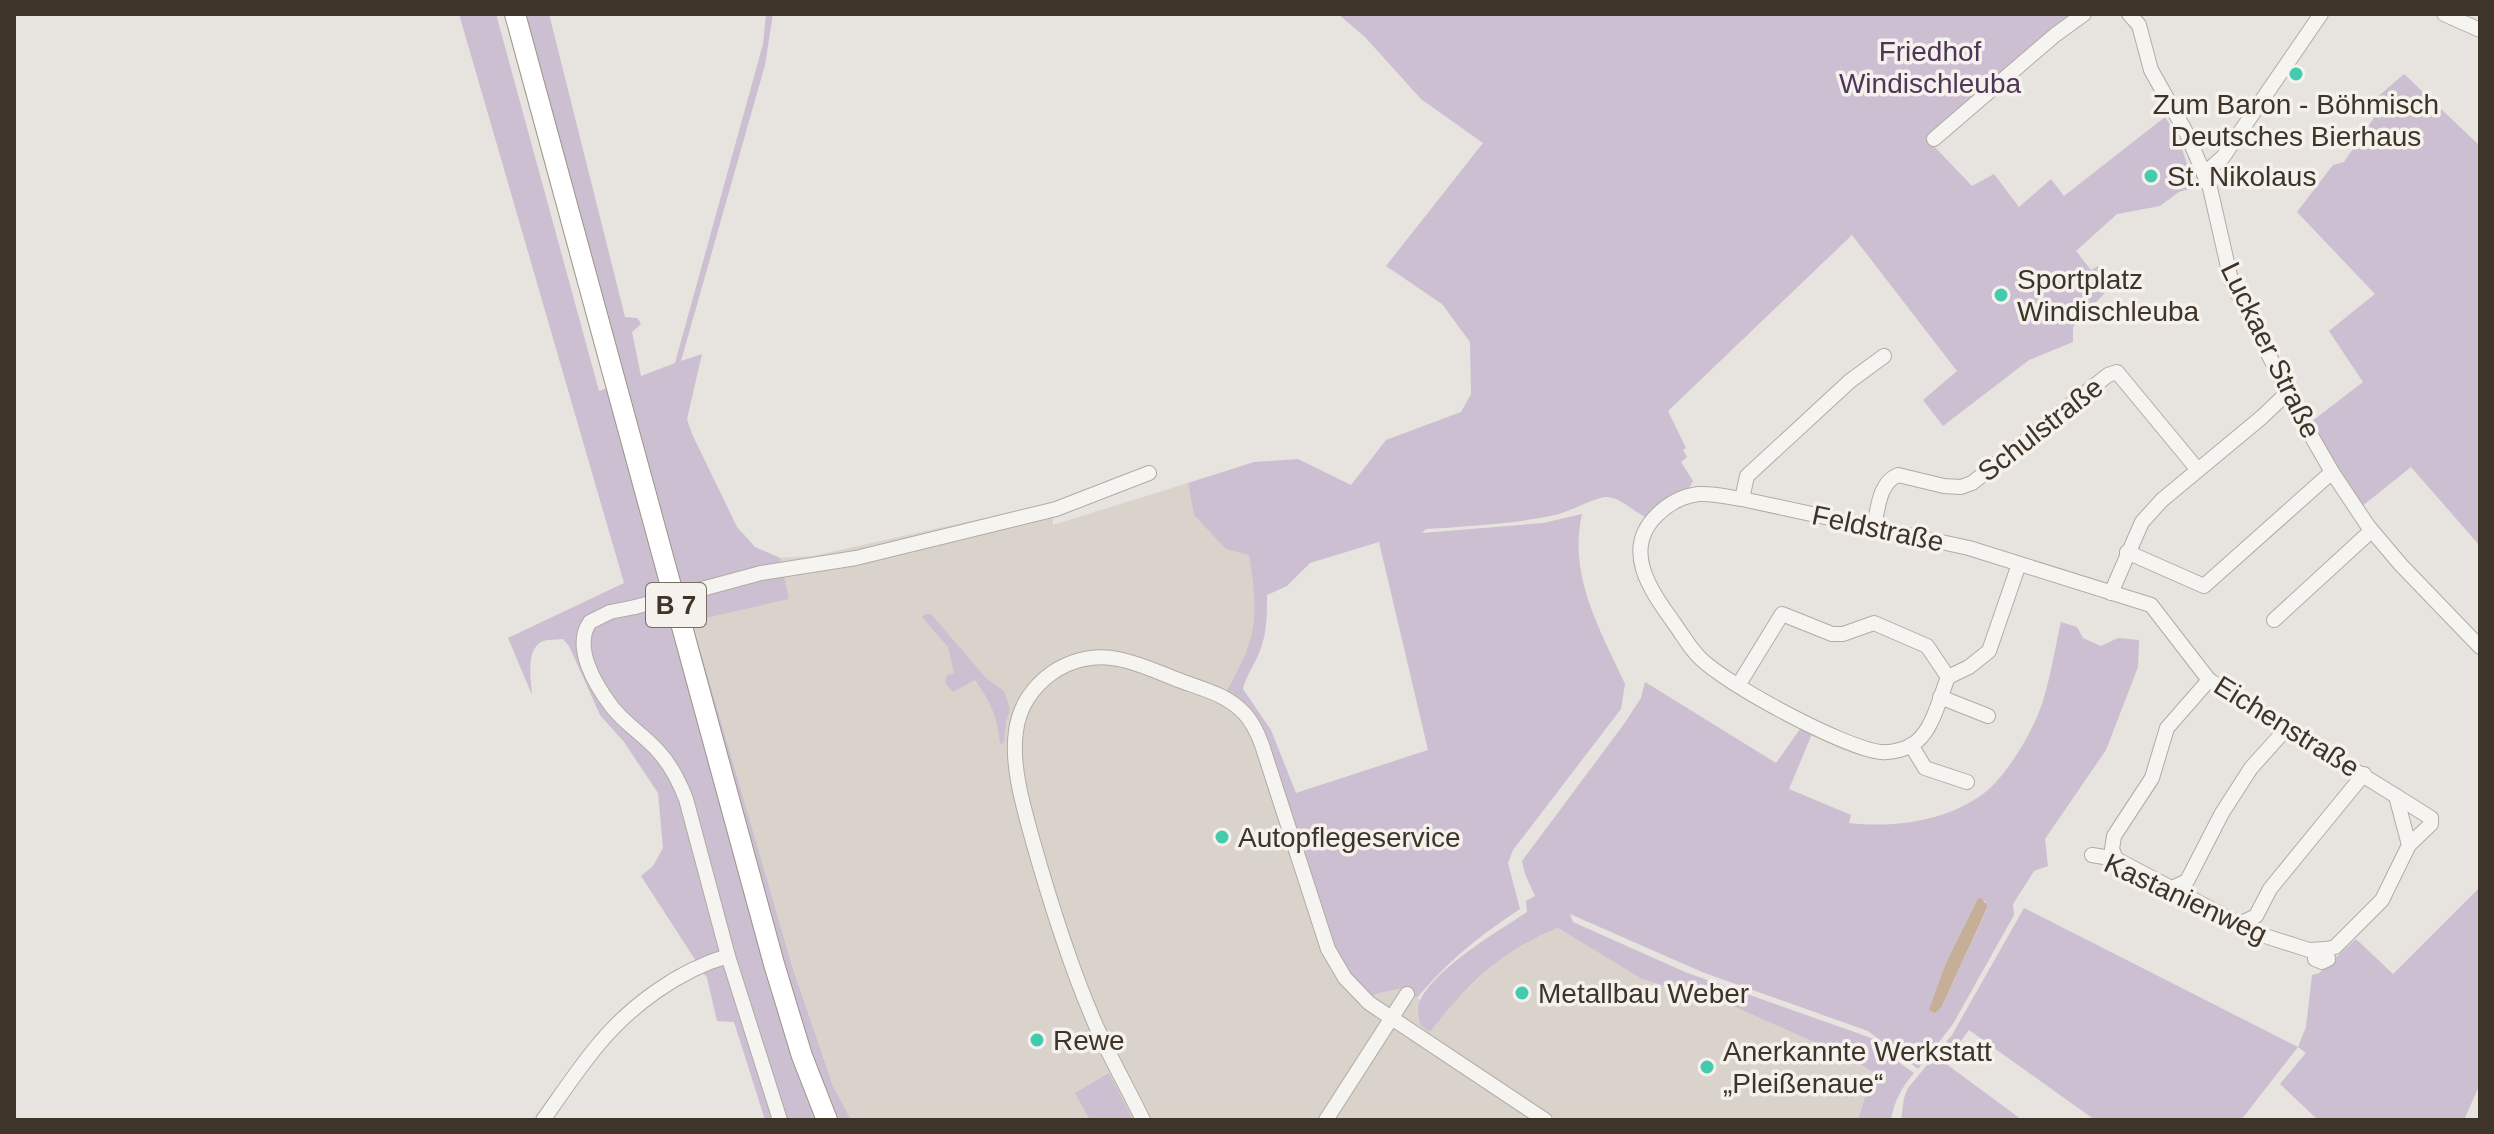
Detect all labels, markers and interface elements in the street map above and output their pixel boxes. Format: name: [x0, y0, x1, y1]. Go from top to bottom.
park label: Friedhof Windischleuba: [1839, 36, 2021, 99]
marker: Zum Baron - Böhmisch Deutsches Bierhaus: [2287, 65, 2305, 83]
place label: Zum Baron - Böhmisch Deutsches Bierhaus: [2153, 89, 2439, 152]
place label: St. Nikolaus: [2167, 161, 2316, 192]
marker: St. Nikolaus: [2142, 167, 2160, 185]
street label: Luckaer Straße: [2215, 257, 2326, 443]
place label: Sportplatz Windischleuba: [2017, 264, 2200, 327]
marker: Sportplatz Windischleuba: [1992, 286, 2010, 304]
street label: Schulstraße: [1972, 371, 2109, 488]
street label: Feldstraße: [1809, 499, 1947, 558]
road number: B 7: [646, 583, 706, 627]
street label: Eichenstraße: [2209, 670, 2365, 783]
place label: Autopflegeservice: [1238, 822, 1461, 853]
marker: Autopflegeservice: [1213, 828, 1231, 846]
street label: Kastanienweg: [2100, 847, 2272, 950]
place label: Metallbau Weber: [1538, 978, 1749, 1009]
marker: Metallbau Weber: [1513, 984, 1531, 1002]
place label: Rewe: [1053, 1025, 1125, 1056]
marker: Rewe: [1028, 1031, 1046, 1049]
place label: Anerkannte Werkstatt „Pleißenaue“: [1723, 1036, 1992, 1099]
marker: Anerkannte Werkstatt „Pleißenaue“: [1698, 1058, 1716, 1076]

